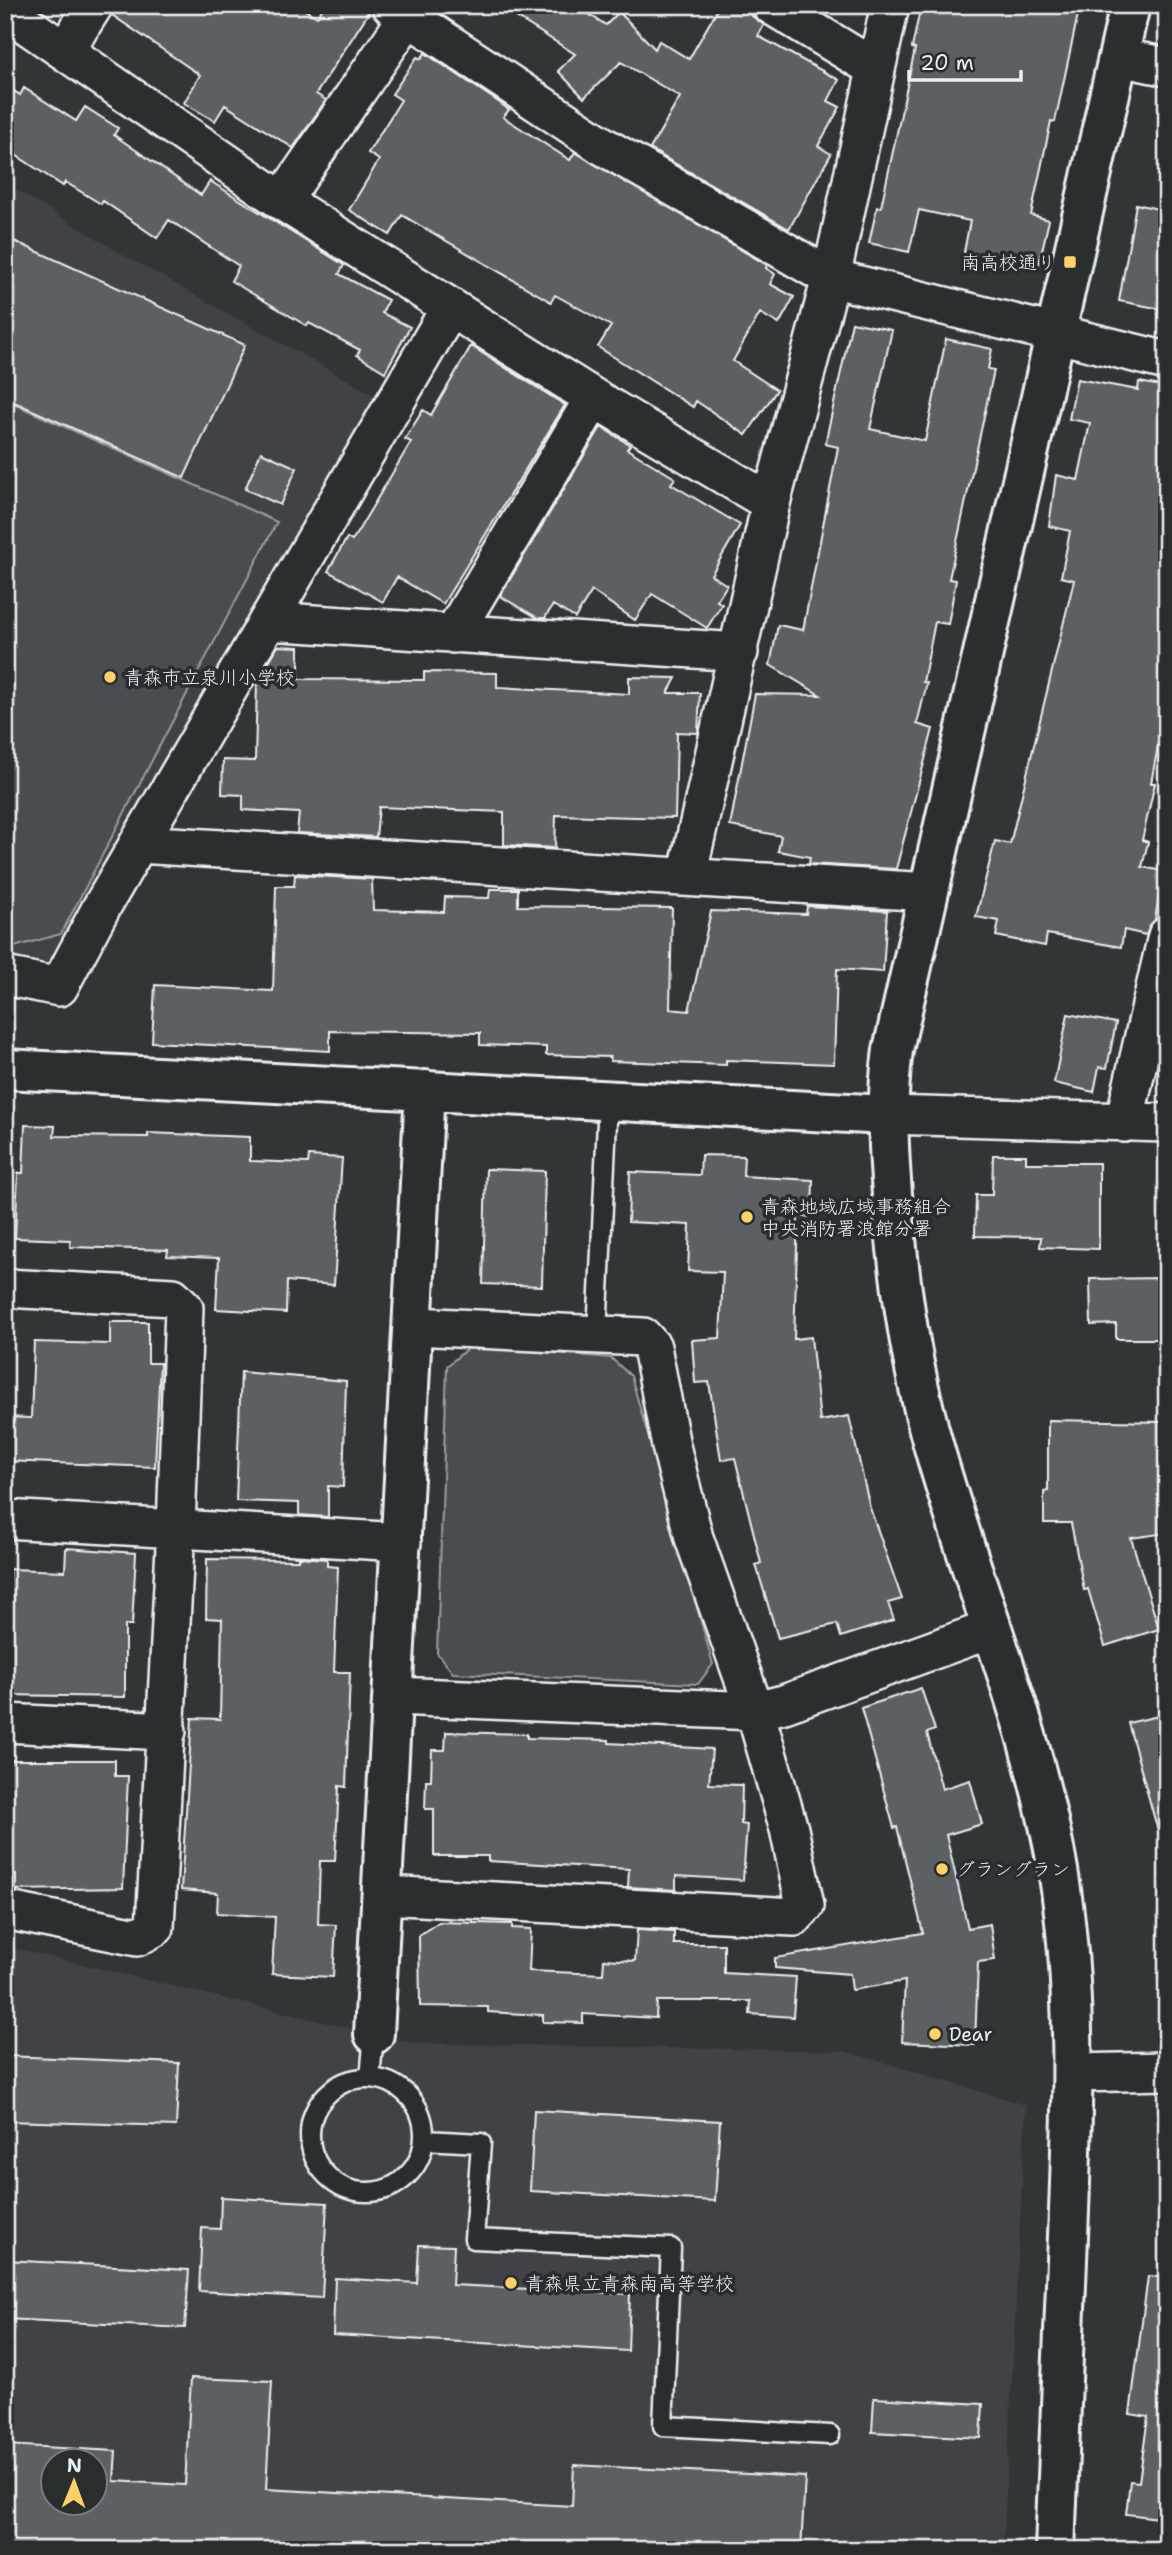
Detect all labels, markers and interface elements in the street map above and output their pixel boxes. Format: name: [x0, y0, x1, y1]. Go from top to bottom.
scale bar: [909, 38, 1021, 82]
text: 20 m: [920, 49, 974, 77]
place label: 南高校通り: [961, 250, 1056, 275]
marker: 南高校通り: [1062, 254, 1078, 270]
place label: 青森市立泉川小学校: [124, 665, 295, 690]
marker: 青森市立泉川小学校: [102, 669, 118, 685]
place label: 青森地域広域事務組合 中央消防署浪館分署: [761, 1194, 951, 1241]
marker: 青森地域広域事務組合 中央消防署浪館分署: [739, 1209, 755, 1225]
place label: グラングラン: [956, 1857, 1070, 1882]
marker: グラングラン: [934, 1861, 950, 1877]
place label: Dear: [949, 2022, 992, 2047]
marker: Dear: [927, 2026, 943, 2042]
place label: 青森県立青森南高等学校: [525, 2271, 734, 2296]
marker: 青森県立青森南高等学校: [503, 2275, 519, 2291]
north arrow: [38, 2446, 108, 2516]
text: N: [67, 2453, 82, 2478]

